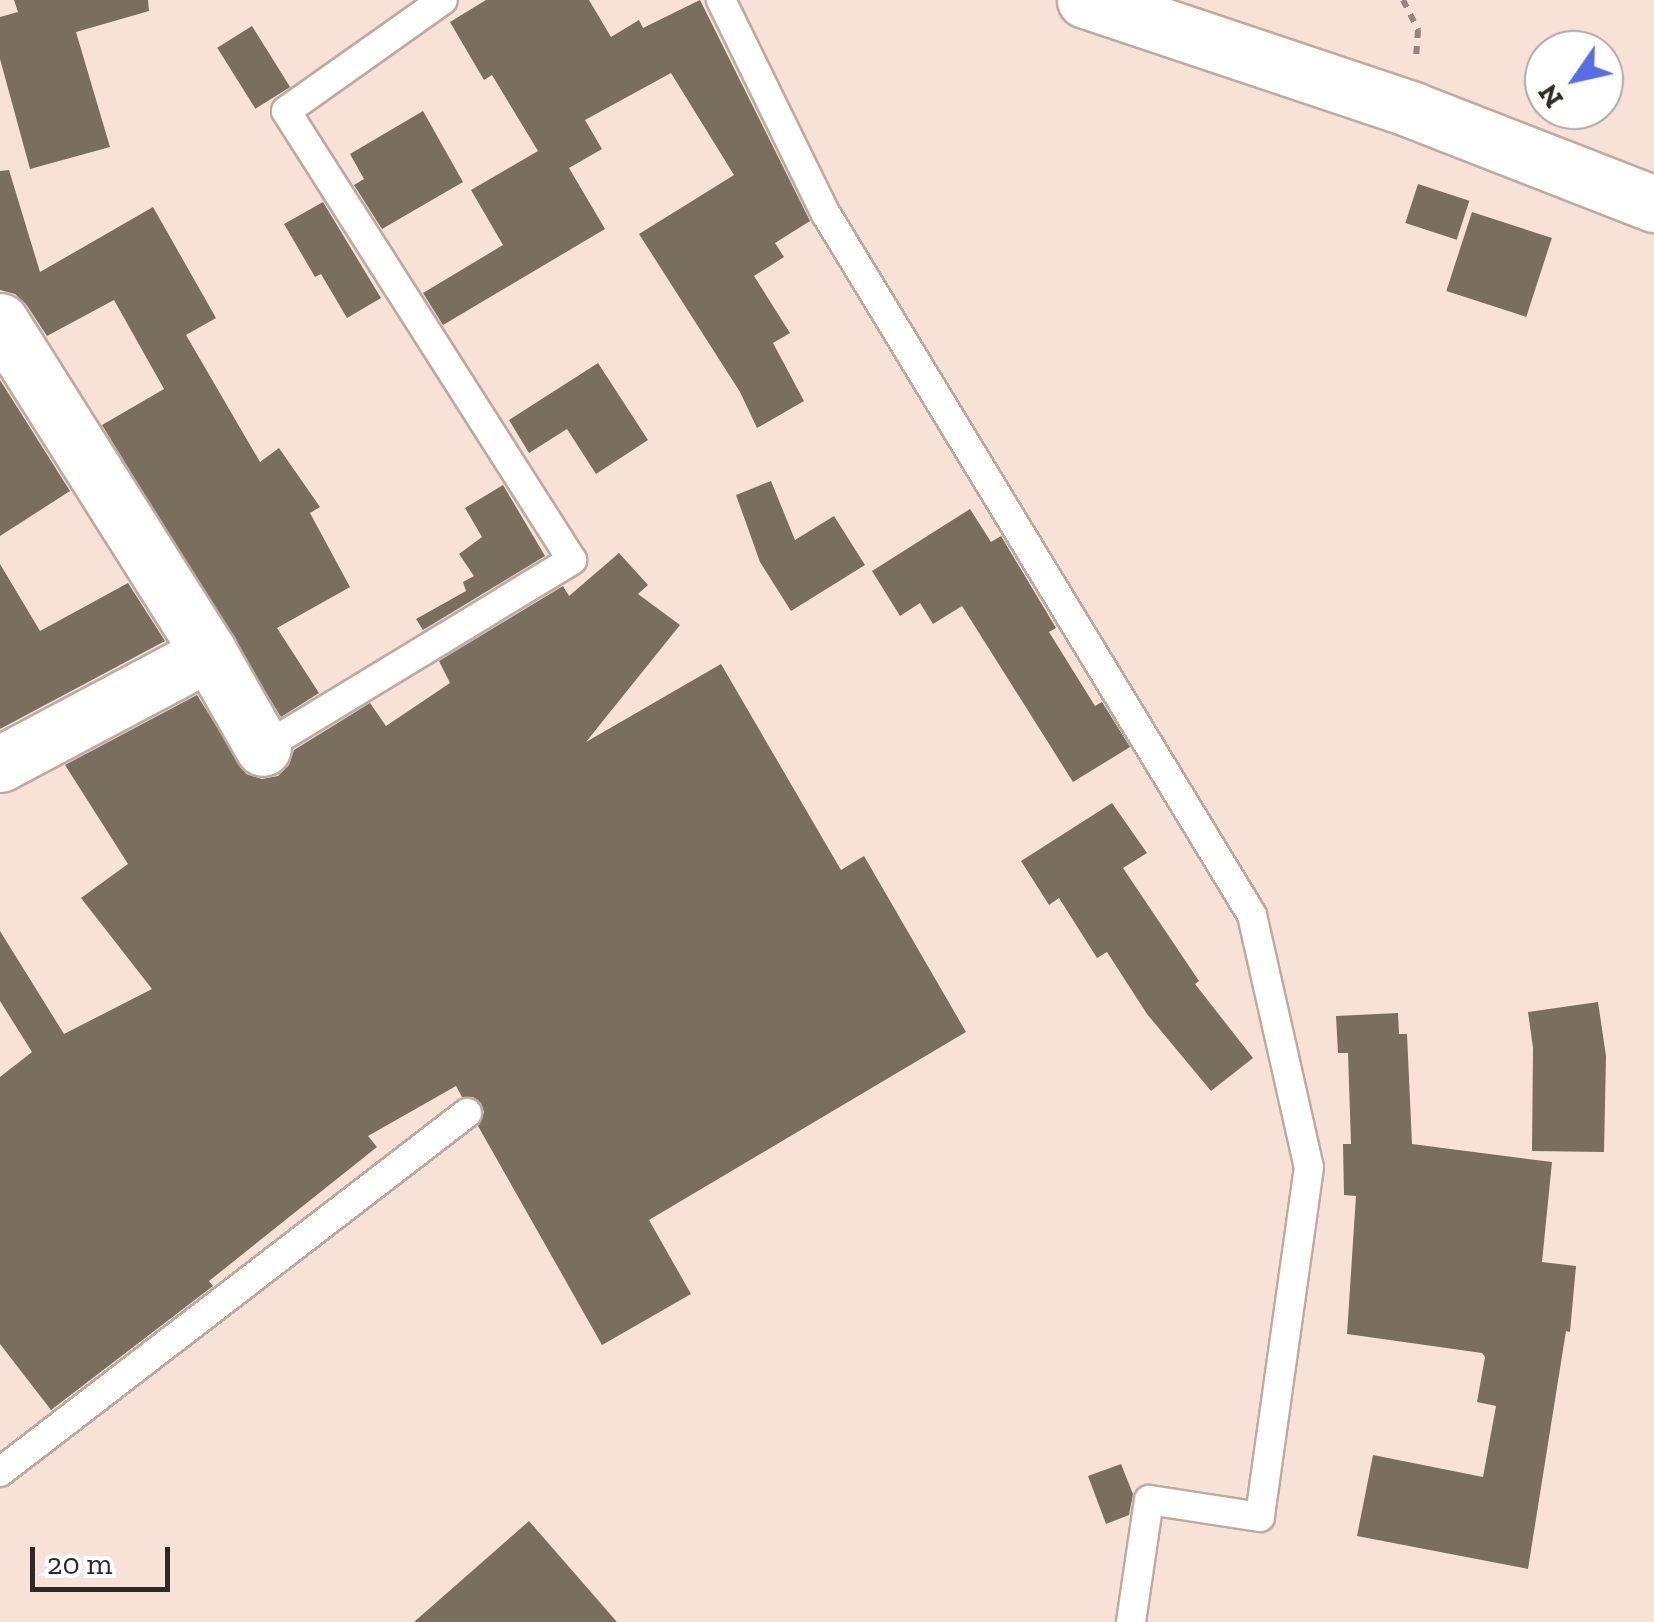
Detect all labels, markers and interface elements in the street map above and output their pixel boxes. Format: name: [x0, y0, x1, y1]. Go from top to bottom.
north arrow: [1524, 30, 1624, 130]
text: N: [1531, 78, 1570, 114]
scale bar: [35, 1527, 175, 1589]
text: 20 m: [47, 1546, 112, 1582]

